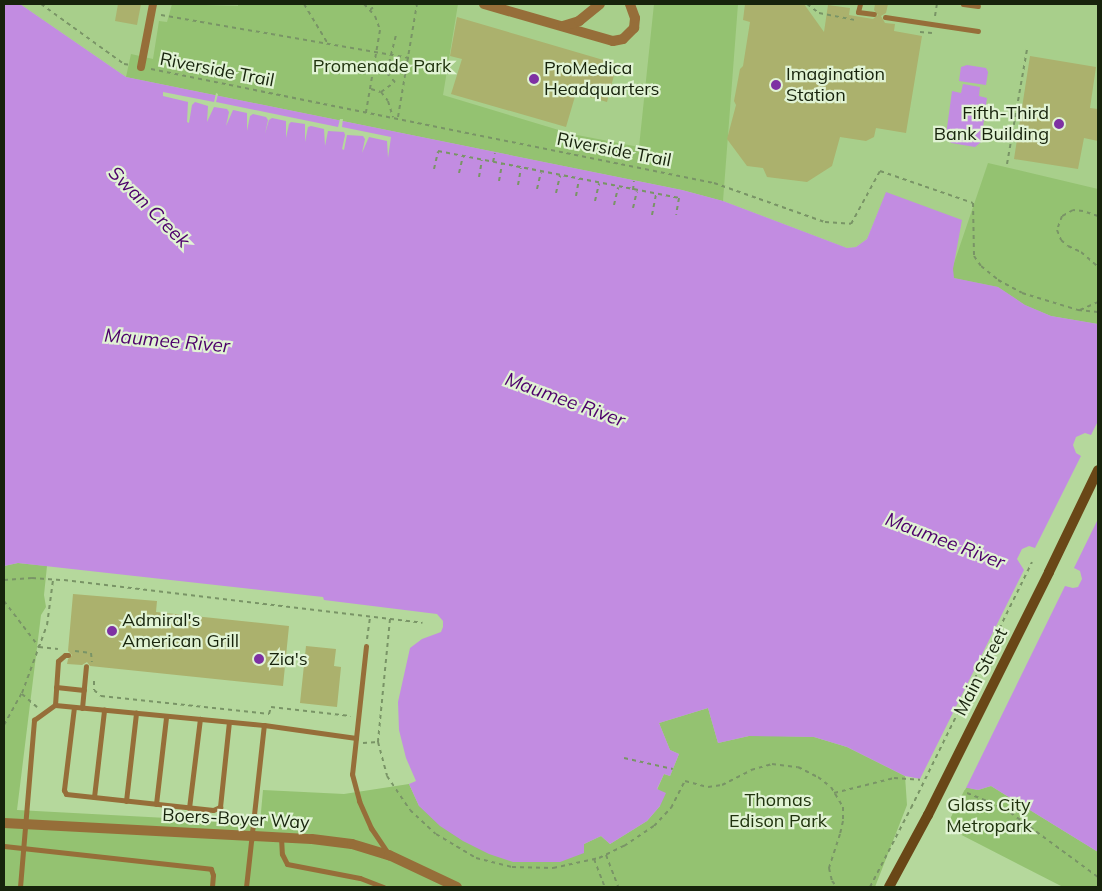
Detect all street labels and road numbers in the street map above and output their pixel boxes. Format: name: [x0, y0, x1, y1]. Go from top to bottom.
street label: Riverside Trail: [158, 48, 276, 92]
street label: Riverside Trail: [555, 128, 673, 172]
street label: Main Street: [950, 625, 1012, 719]
street label: Boers-Boyer Way: [162, 804, 310, 834]

